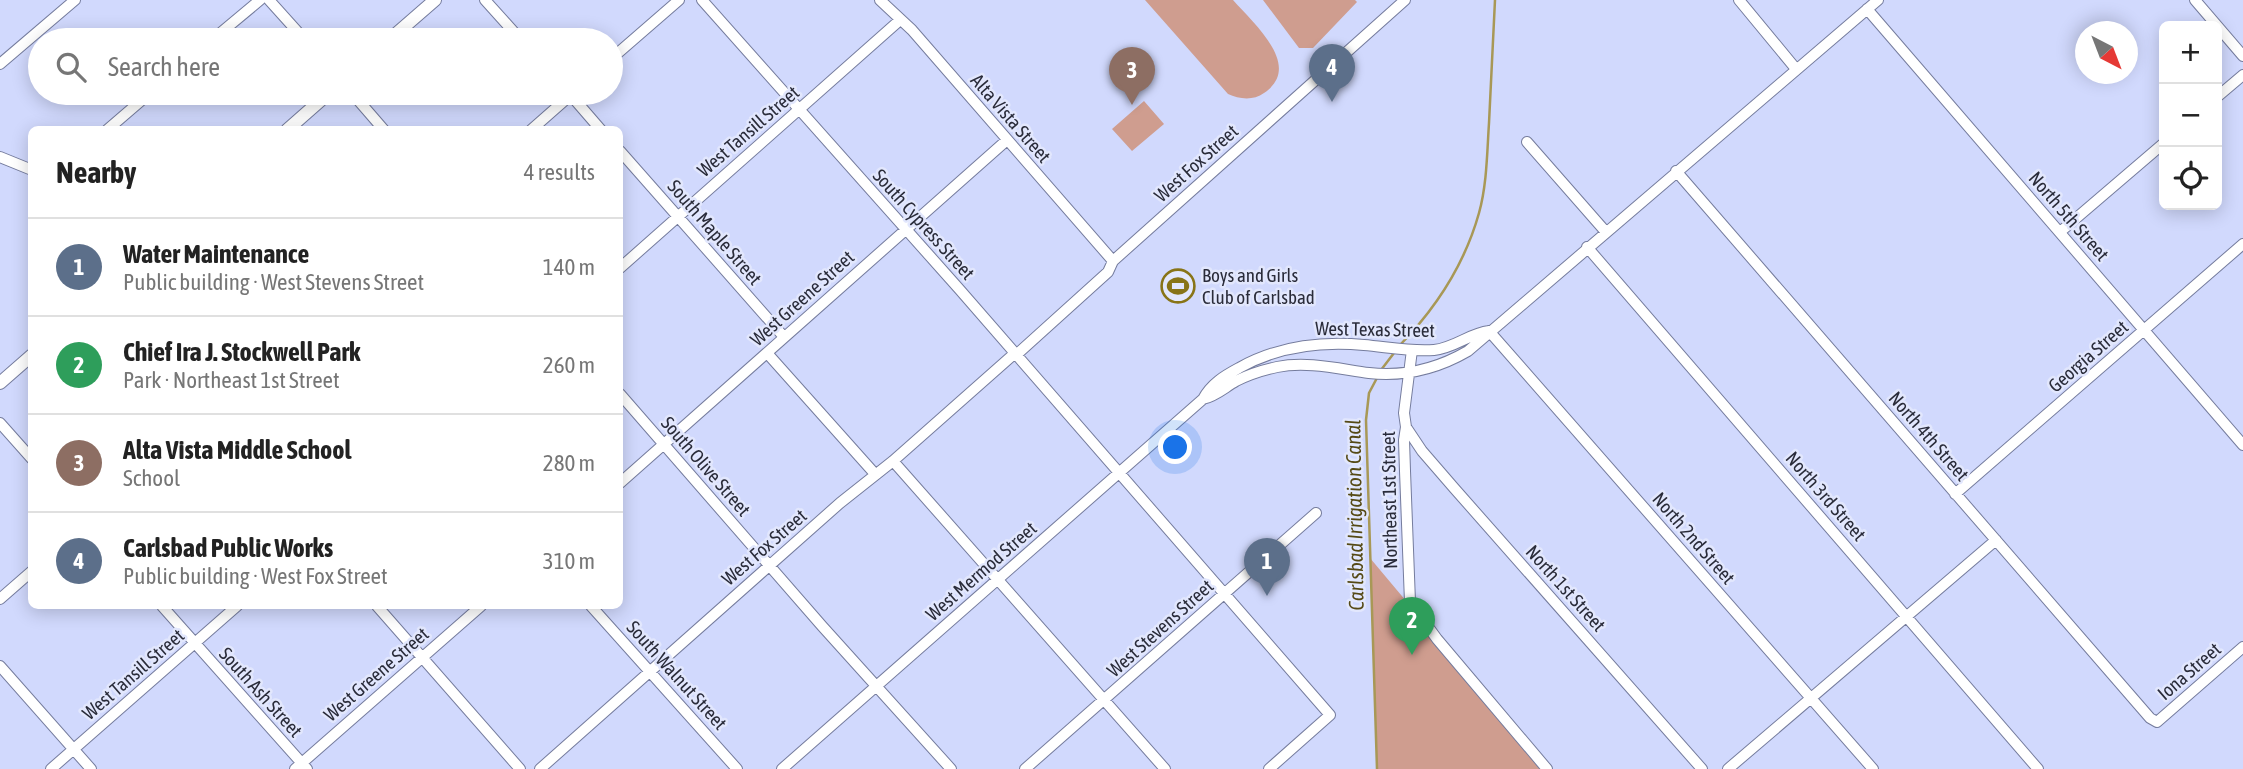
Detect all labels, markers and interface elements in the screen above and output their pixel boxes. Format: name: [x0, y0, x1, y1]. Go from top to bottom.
north arrow: [2075, 21, 2138, 84]
map controls: [2159, 21, 2222, 210]
button: +: [2159, 21, 2222, 84]
search box: [28, 28, 623, 105]
pin: 4: [1309, 44, 1355, 102]
pin: 3: [1109, 47, 1155, 105]
icon: search: [52, 48, 90, 86]
text: Search here: [108, 52, 220, 82]
street label: Alta Vista Street: [967, 69, 1055, 167]
street label: West Tansill Street: [693, 81, 803, 181]
button: −: [2159, 84, 2222, 147]
street label: West Fox Street: [1150, 120, 1242, 206]
button: locate: [2159, 147, 2222, 210]
text: Nearby: [56, 155, 136, 189]
text: 4 results: [524, 159, 595, 185]
street label: South Cypress Street: [869, 164, 979, 284]
street label: North 5th Street: [2024, 167, 2114, 265]
street label: South Maple Street: [663, 175, 767, 289]
text: Water Maintenance: [123, 239, 309, 269]
street label: West Greene Street: [746, 246, 858, 350]
text: 1: [74, 254, 84, 280]
text: 140 m: [543, 254, 595, 280]
place label: Boys and Girls Club of Carlsbad: [1202, 264, 1315, 308]
sports icon: Boys and Girls Club of Carlsbad: [1159, 267, 1197, 305]
text: Public building · West Stevens Street: [123, 269, 424, 295]
street label: Georgia Street: [2044, 315, 2132, 397]
street label: West Texas Street: [1315, 317, 1435, 341]
text: Chief Ira J. Stockwell Park: [123, 337, 361, 367]
text: 2: [74, 352, 84, 378]
text: 260 m: [543, 352, 595, 378]
text: Park · Northeast 1st Street: [123, 367, 340, 393]
street label: North 4th Street: [1884, 387, 1974, 485]
street label: South Olive Street: [657, 412, 755, 520]
water label: Carlsbad Irrigation Canal: [1340, 419, 1368, 611]
your location: [1158, 430, 1192, 464]
street label: Northeast 1st Street: [1377, 431, 1401, 569]
text: Alta Vista Middle School: [123, 435, 351, 465]
street label: North 3rd Street: [1781, 447, 1871, 545]
text: 3: [74, 450, 84, 476]
text: 280 m: [543, 450, 595, 476]
text: School: [123, 465, 180, 491]
street label: North 2nd Street: [1648, 488, 1740, 588]
street label: West Fox Street: [717, 504, 811, 590]
street label: West Mermod Street: [921, 517, 1041, 625]
text: Carlsbad Public Works: [123, 533, 333, 563]
pin: 1: [1244, 538, 1290, 596]
street label: North 1st Street: [1522, 540, 1610, 636]
text: 4: [74, 548, 84, 574]
text: 310 m: [543, 548, 595, 574]
text: Public building · West Fox Street: [123, 563, 388, 589]
street label: West Stevens Street: [1103, 575, 1217, 681]
pin: 2: [1389, 597, 1435, 655]
street label: South Walnut Street: [622, 616, 732, 734]
street label: West Greene Street: [319, 623, 433, 725]
street label: West Tansill Street: [78, 624, 188, 724]
street label: Iona Street: [2153, 638, 2225, 704]
street label: South Ash Street: [215, 643, 307, 741]

